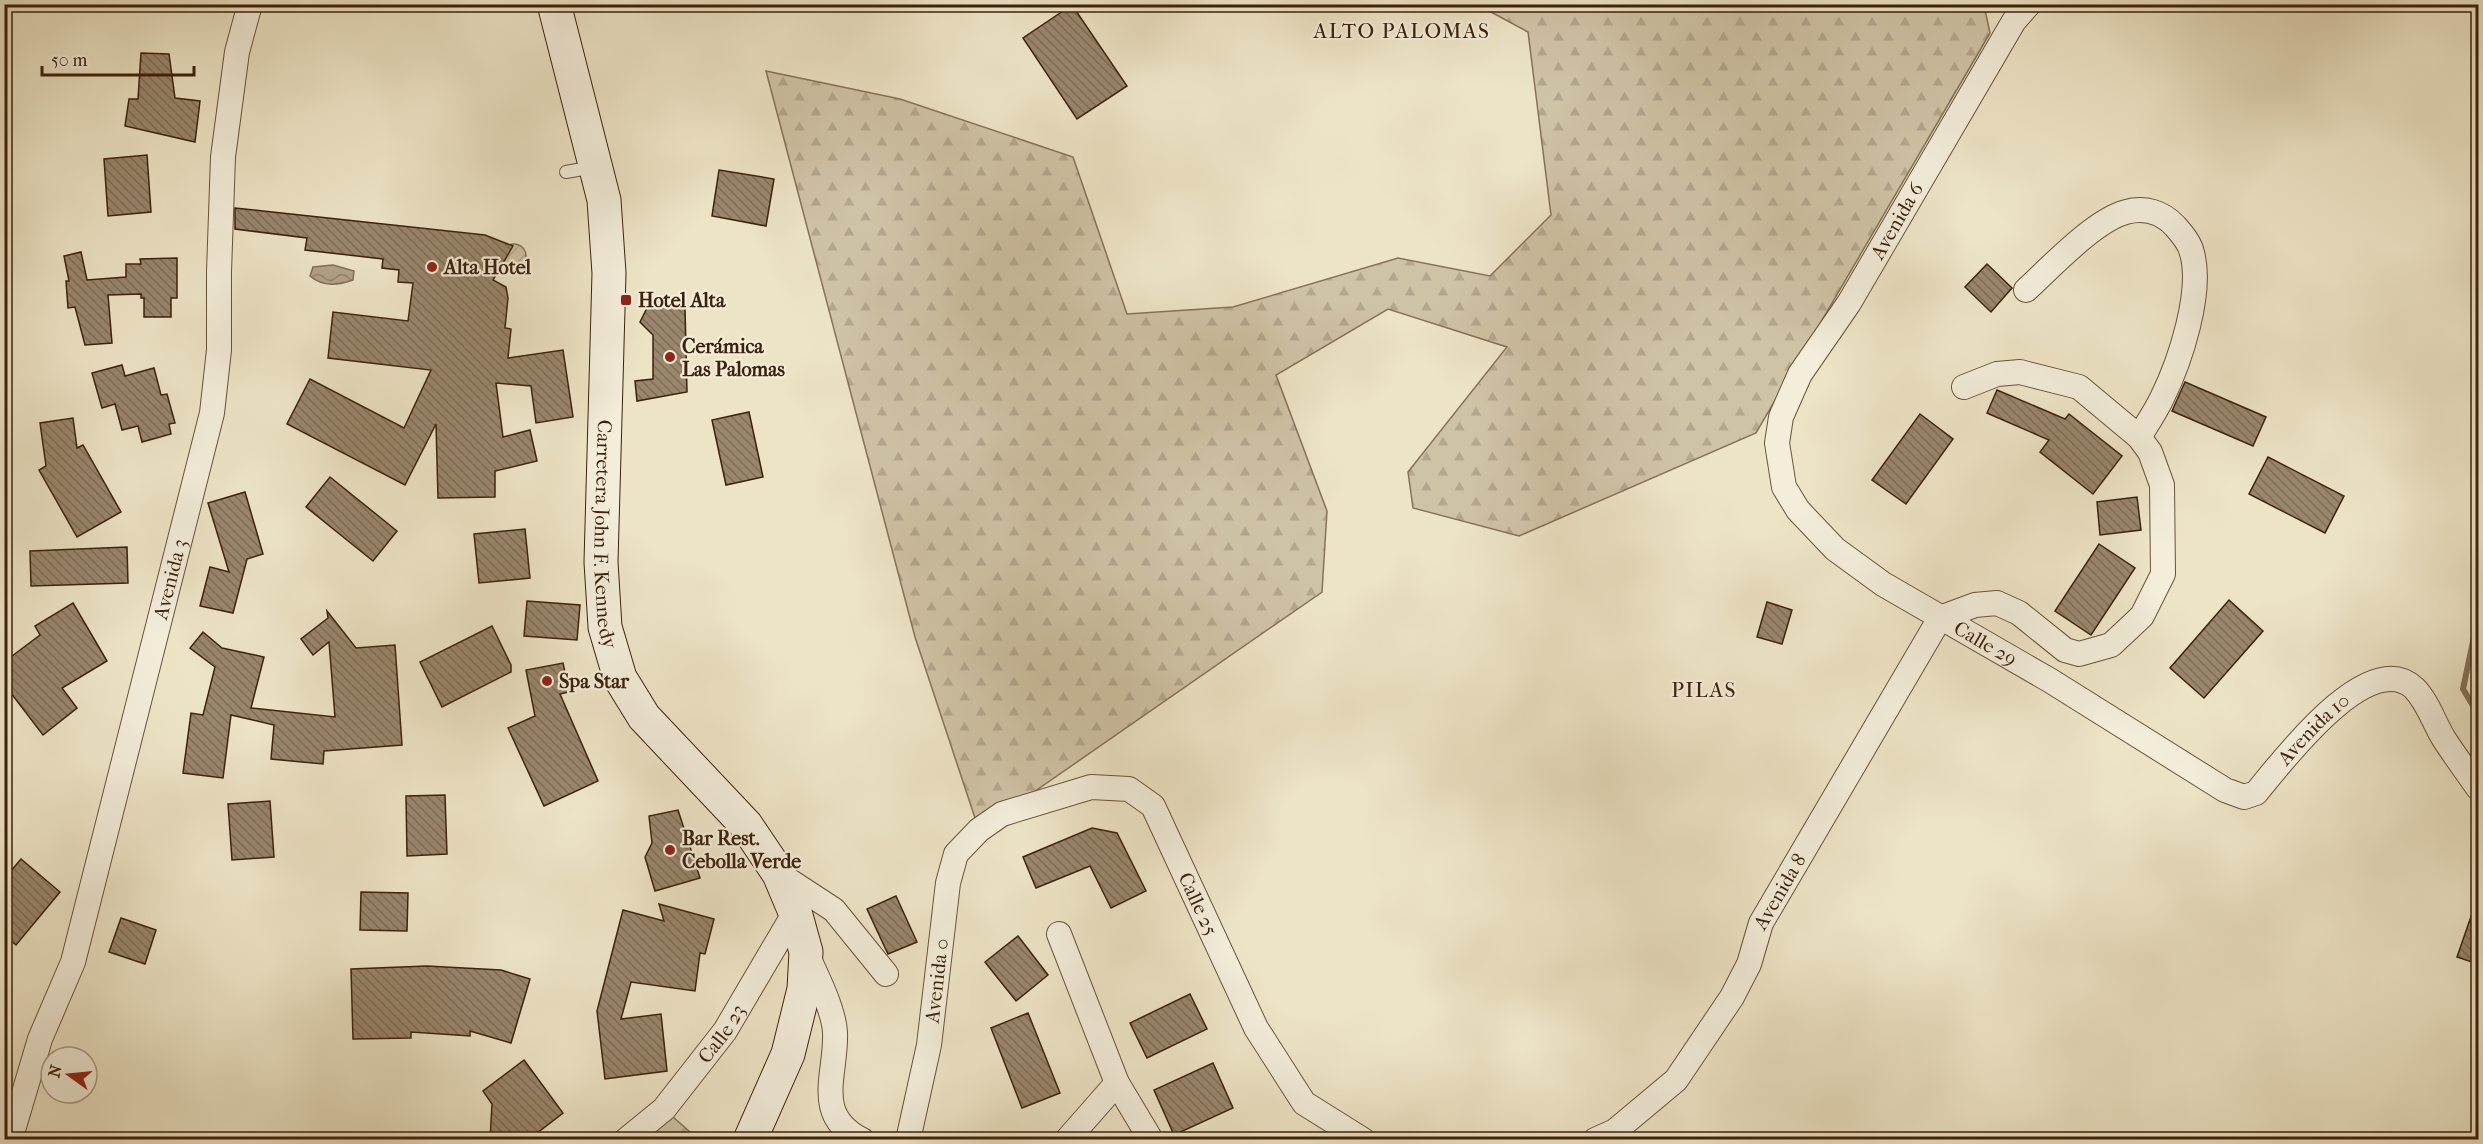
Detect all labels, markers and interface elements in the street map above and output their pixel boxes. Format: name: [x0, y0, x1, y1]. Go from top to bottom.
district label: ALTO PALOMAS: [1313, 19, 1490, 43]
scale bar: [42, 39, 194, 77]
text: 50 m: [51, 50, 88, 71]
street label: Avenida 6: [1865, 178, 1928, 264]
place label: Alta Hotel: [442, 256, 532, 279]
marker: Alta Hotel: [425, 260, 439, 274]
place label: Hotel Alta: [638, 289, 726, 312]
marker: Hotel Alta: [619, 293, 633, 307]
place label: Cerámica Las Palomas: [682, 335, 785, 381]
marker: Cerámica Las Palomas: [663, 350, 677, 364]
street label: Carretera John F. Kennedy: [589, 419, 623, 653]
street label: Avenida 3: [148, 537, 191, 623]
street label: Calle 29: [1950, 616, 2021, 670]
place label: Spa Star: [559, 670, 629, 693]
marker: Spa Star: [540, 674, 554, 688]
district label: PILAS: [1671, 678, 1737, 702]
street label: Avenida 10: [2272, 688, 2354, 770]
place label: Bar Rest. Cebolla Verde: [682, 827, 801, 873]
marker: Bar Rest. Cebolla Verde: [663, 843, 677, 857]
street label: Avenida 8: [1748, 849, 1811, 934]
street label: Calle 25: [1174, 869, 1223, 939]
street label: Avenida 0: [920, 937, 953, 1025]
street label: Calle 23: [693, 1000, 750, 1067]
north arrow: [39, 1045, 99, 1105]
text: N: [44, 1062, 66, 1080]

